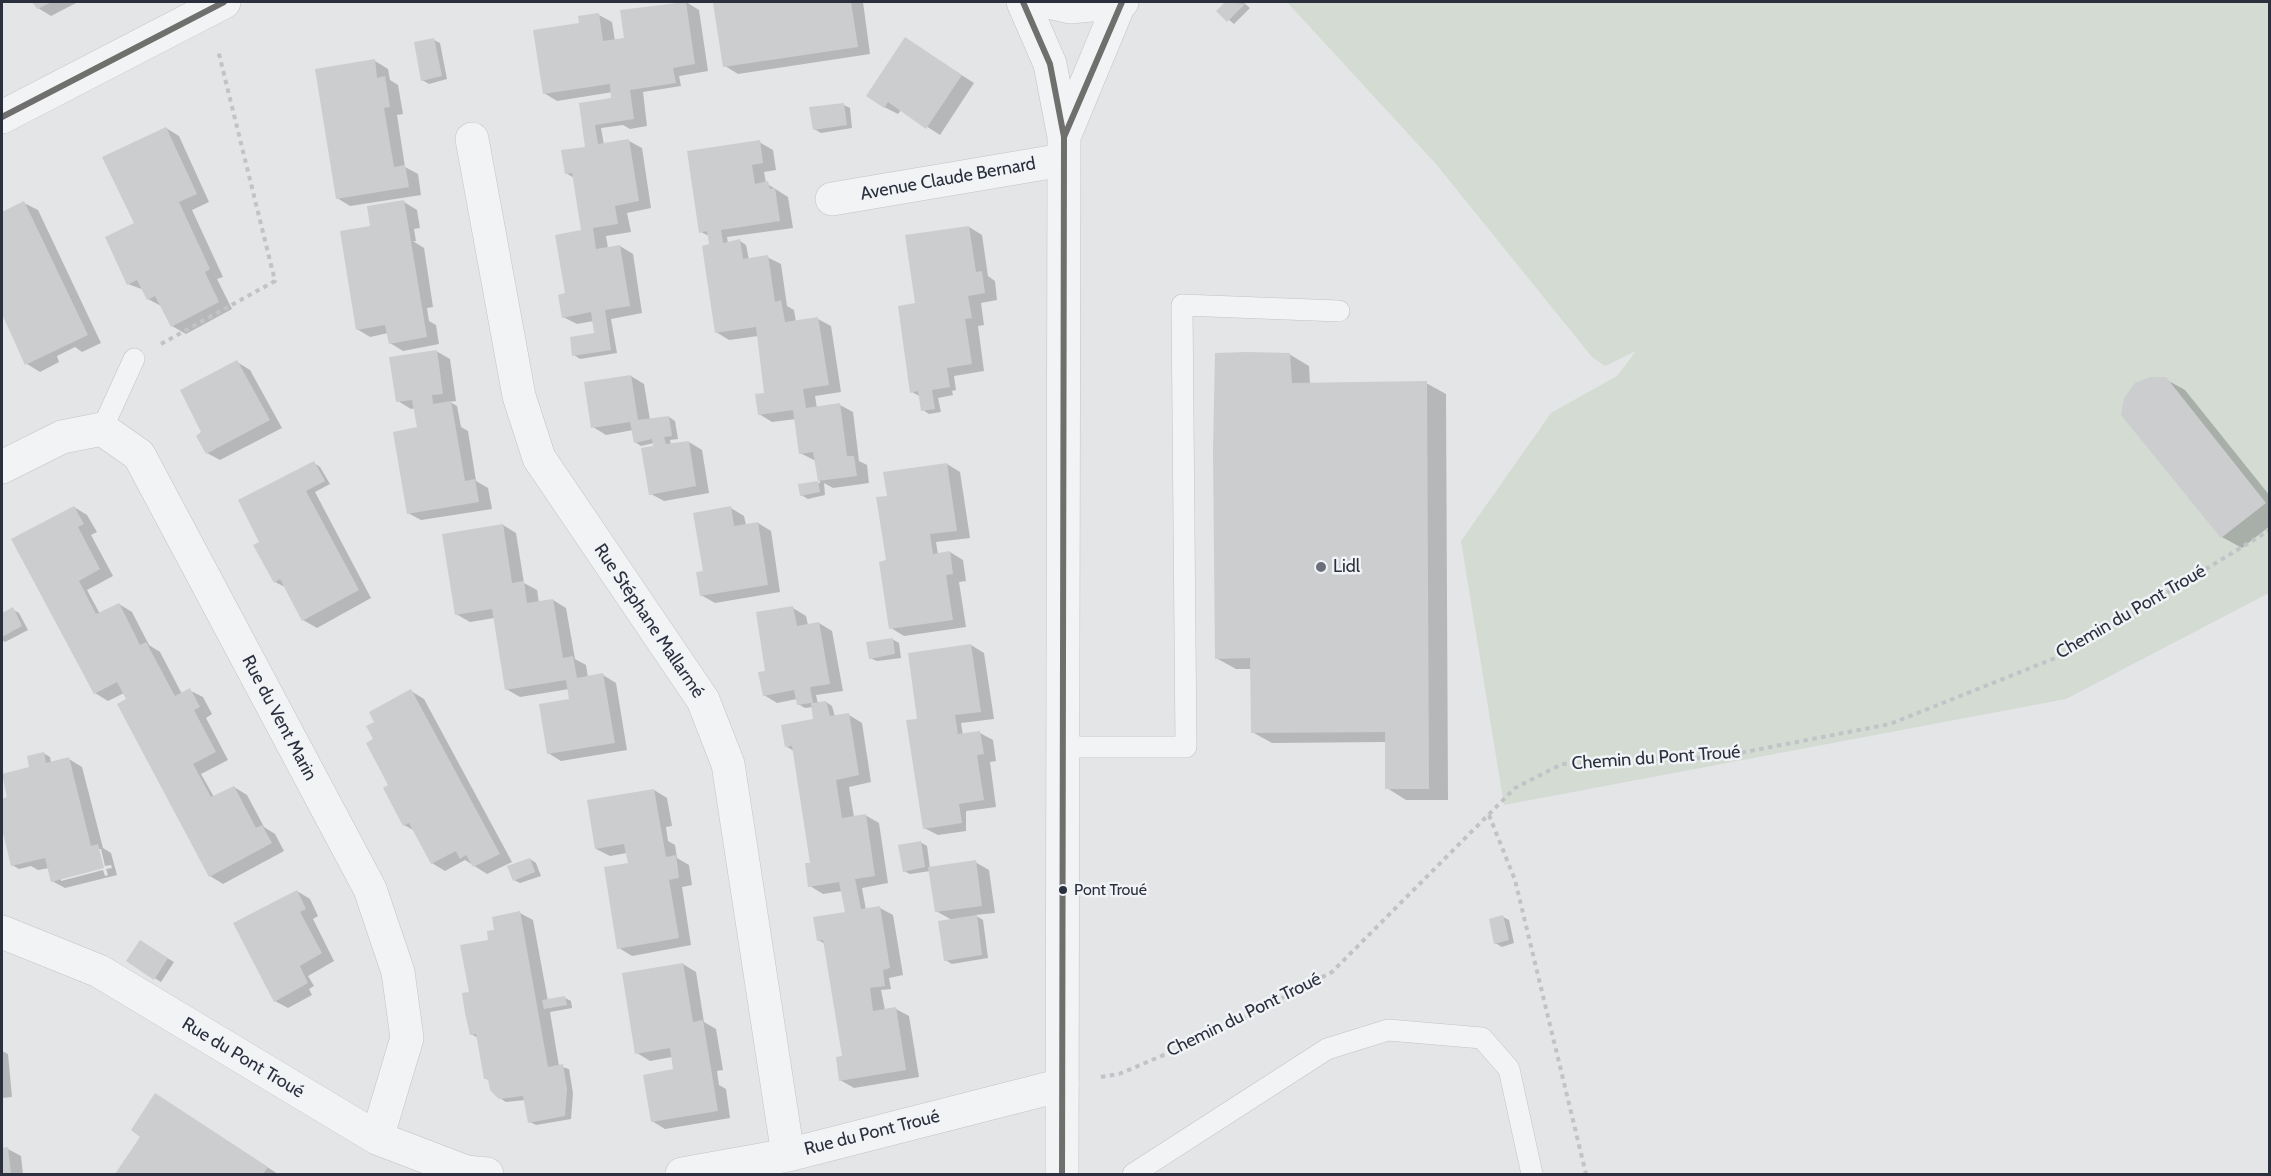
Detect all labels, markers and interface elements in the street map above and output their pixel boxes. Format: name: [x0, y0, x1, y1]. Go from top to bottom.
street label: Avenue Claude Bernard: [859, 153, 1037, 205]
street label: Rue Stéphane Mallarmé: [589, 540, 709, 702]
place label: Lidl: [1333, 556, 1360, 578]
marker: Lidl: [1314, 560, 1328, 574]
street label: Chemin du Pont Troué: [2052, 560, 2210, 664]
street label: Rue du Vent Marin: [237, 652, 321, 784]
street label: Chemin du Pont Troué: [1571, 741, 1741, 775]
place label: Pont Troué: [1074, 880, 1147, 900]
marker: Pont Troué: [1057, 884, 1069, 896]
street label: Chemin du Pont Troué: [1163, 968, 1325, 1062]
street label: Rue du Pont Troué: [178, 1013, 308, 1103]
street label: Rue du Pont Troué: [802, 1106, 942, 1160]

